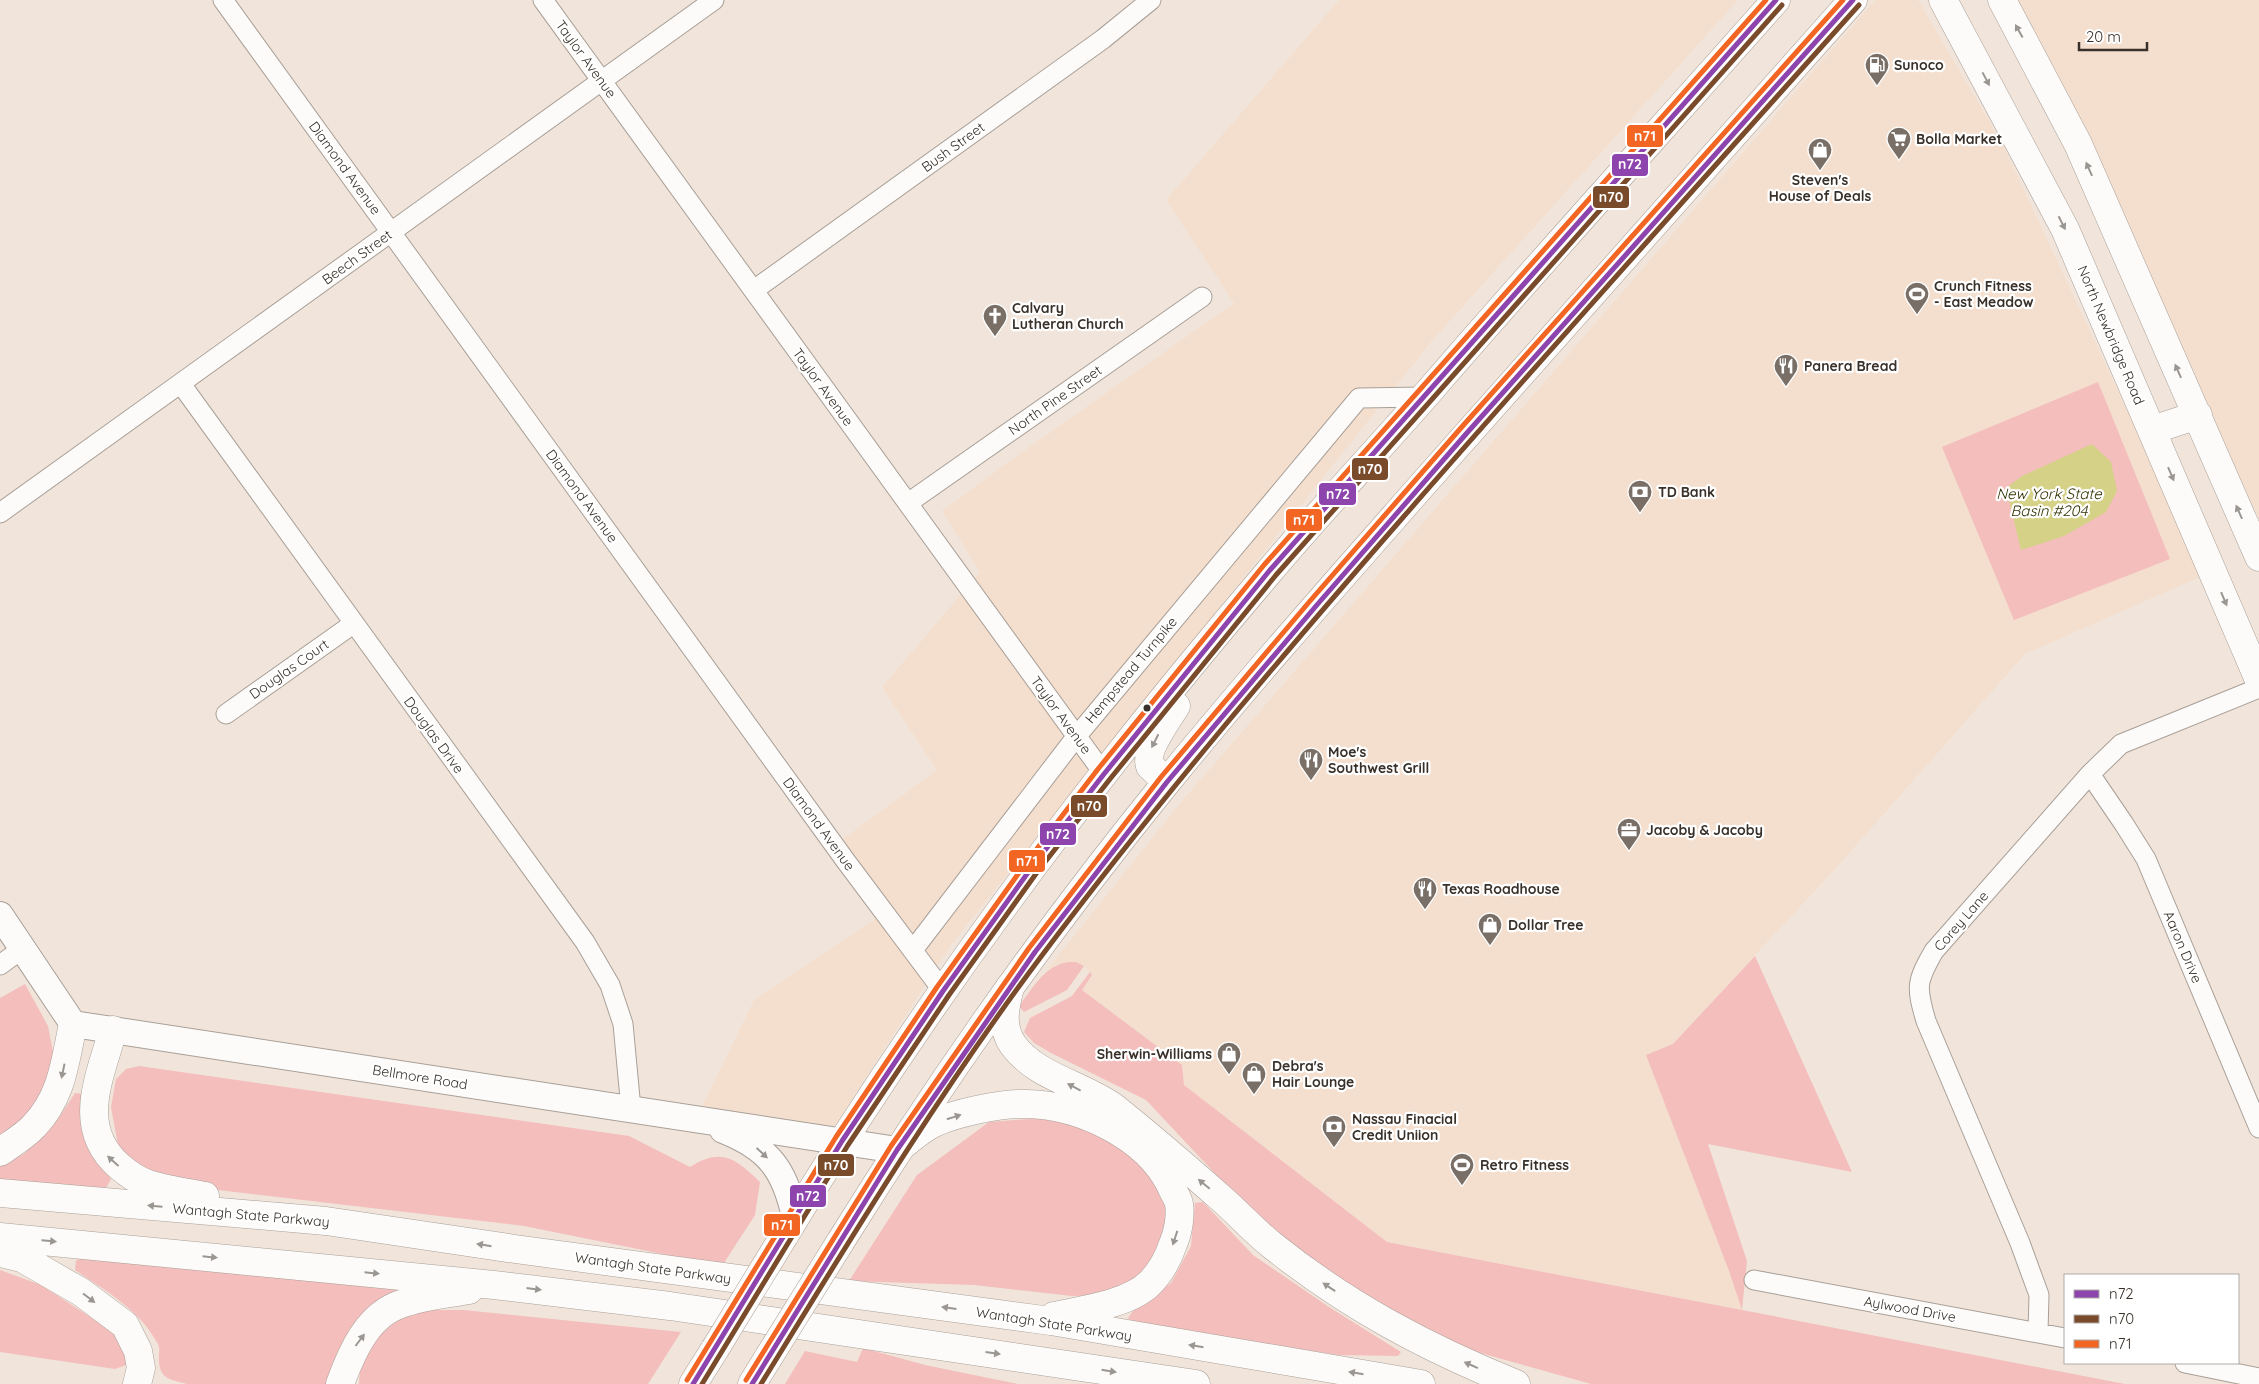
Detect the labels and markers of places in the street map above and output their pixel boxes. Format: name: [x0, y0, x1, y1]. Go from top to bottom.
fuel station icon: Sunoco: [1864, 52, 1890, 86]
place label: Sunoco: [1894, 56, 1944, 74]
supermarket icon: Bolla Market: [1886, 126, 1912, 160]
place label: Bolla Market: [1916, 130, 2002, 148]
shop icon: Steven's House of Deals: [1807, 137, 1833, 171]
place label: Steven's House of Deals: [1769, 171, 1871, 205]
place label: Crunch Fitness - East Meadow: [1934, 277, 2034, 311]
sports icon: Crunch Fitness - East Meadow: [1904, 281, 1930, 315]
place label: Calvary Lutheran Church: [1012, 299, 1124, 333]
church icon: Calvary Lutheran Church: [982, 303, 1008, 337]
restaurant icon: Panera Bread: [1773, 353, 1799, 387]
place label: Panera Bread: [1804, 357, 1897, 375]
bank icon: TD Bank: [1627, 479, 1653, 513]
place label: TD Bank: [1658, 483, 1715, 501]
unlabelled marker: [1142, 703, 1152, 713]
place label: Moe's Southwest Grill: [1328, 743, 1429, 777]
restaurant icon: Moe's Southwest Grill: [1298, 747, 1324, 781]
office icon: Jacoby & Jacoby: [1616, 817, 1642, 851]
place label: Jacoby & Jacoby: [1646, 821, 1763, 839]
restaurant icon: Texas Roadhouse: [1412, 876, 1438, 910]
place label: Texas Roadhouse: [1442, 880, 1560, 898]
shop icon: Dollar Tree: [1477, 912, 1503, 946]
place label: Dollar Tree: [1508, 916, 1583, 934]
shop icon: Sherwin-Williams: [1216, 1041, 1242, 1075]
place label: Sherwin-Williams: [1097, 1045, 1212, 1063]
place label: Debra's Hair Lounge: [1272, 1057, 1354, 1091]
shop icon: Debra's Hair Lounge: [1241, 1061, 1267, 1095]
place label: Nassau Finacial Credit Uniion: [1352, 1110, 1457, 1144]
bank icon: Nassau Finacial Credit Uniion: [1321, 1114, 1347, 1148]
sports icon: Retro Fitness: [1449, 1152, 1475, 1186]
place label: Retro Fitness: [1480, 1156, 1569, 1174]

